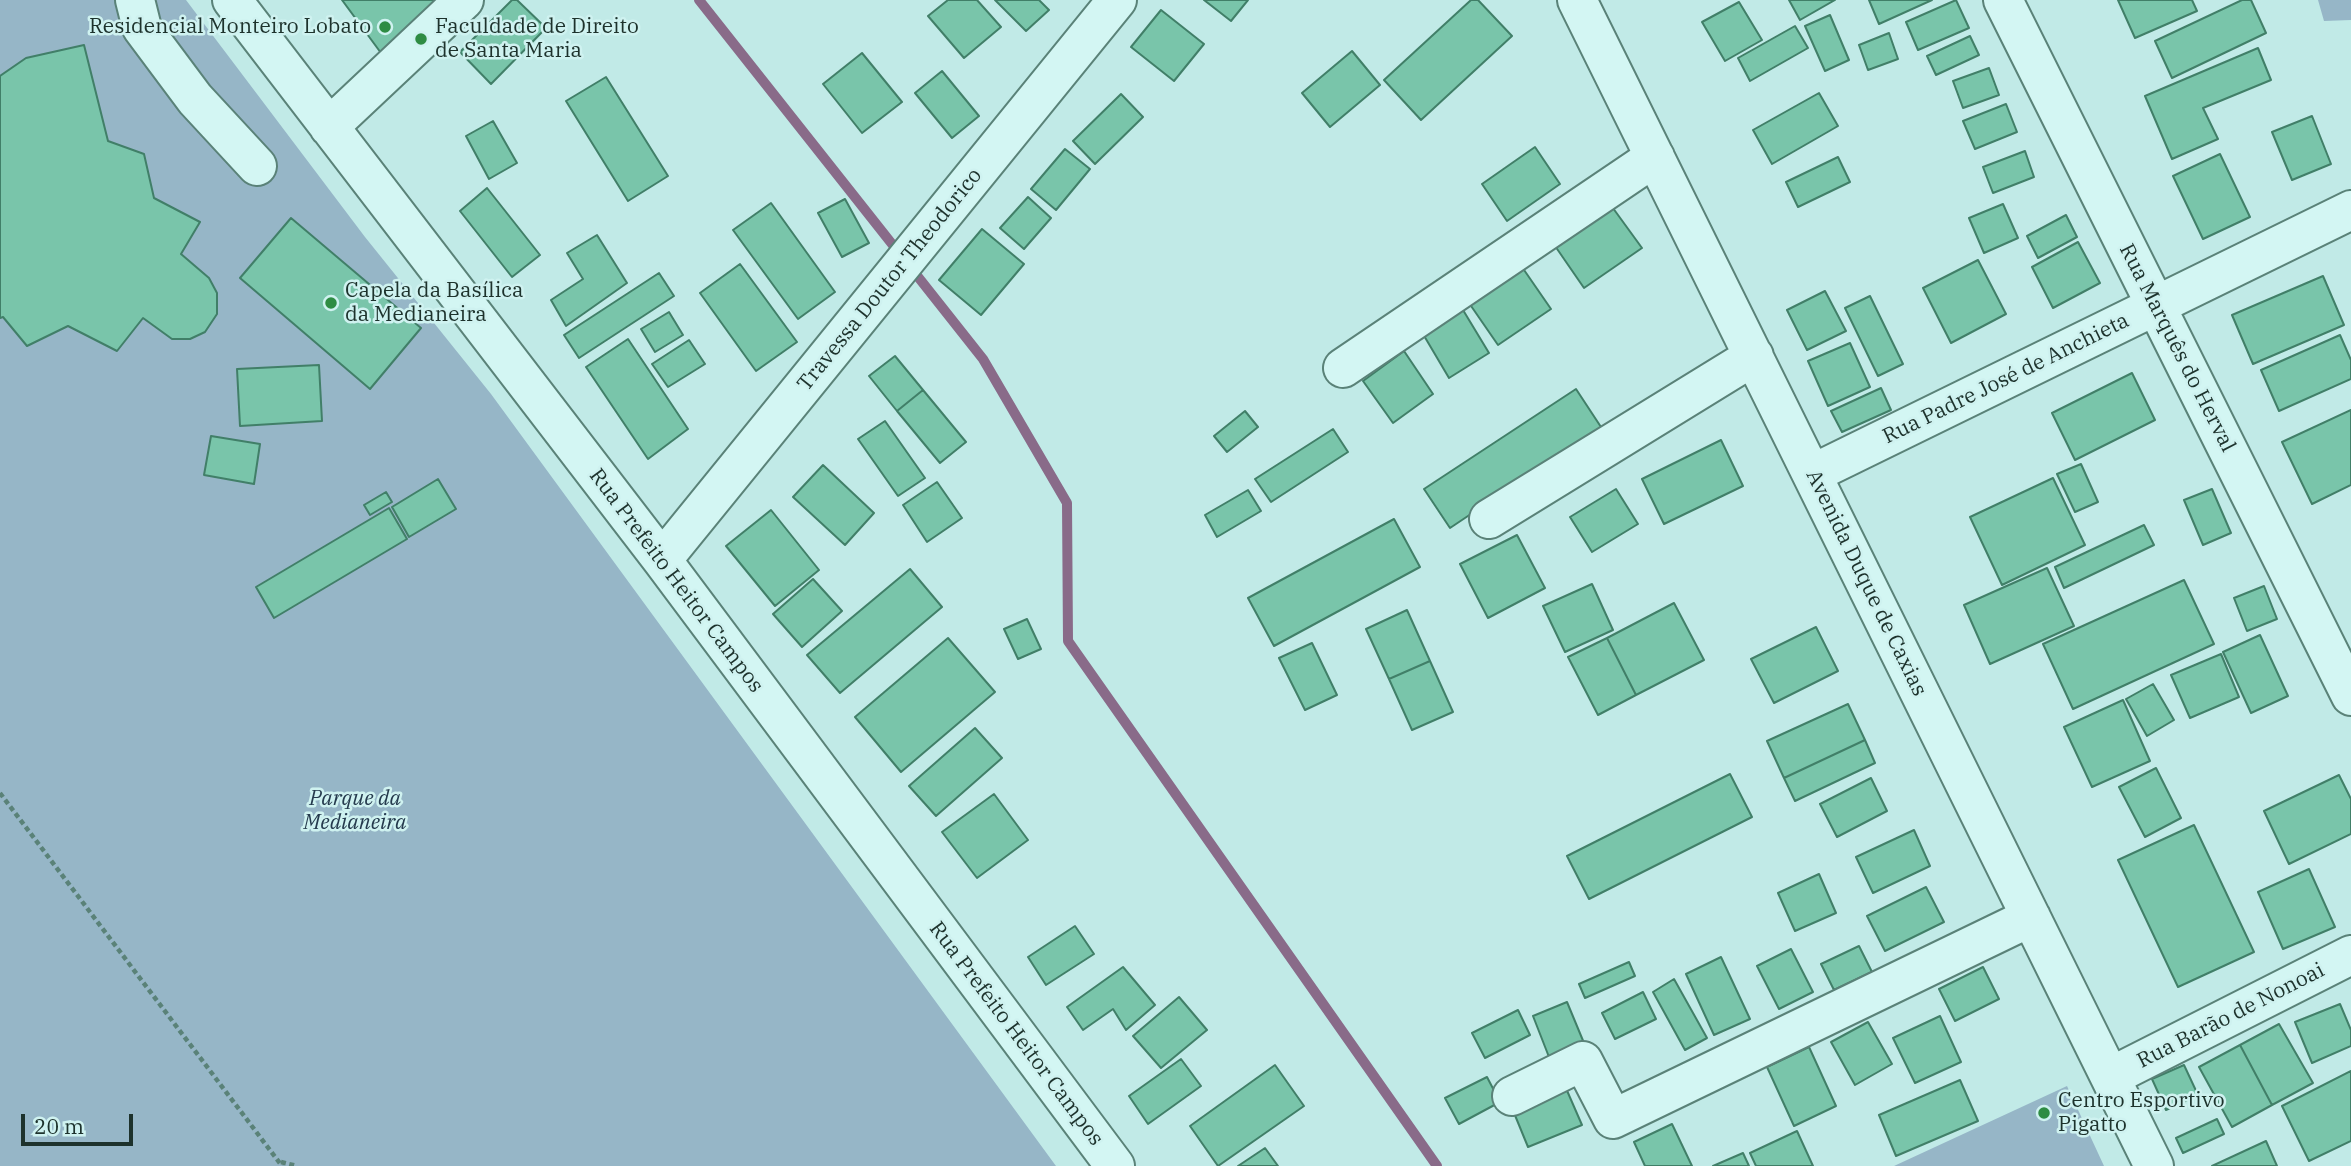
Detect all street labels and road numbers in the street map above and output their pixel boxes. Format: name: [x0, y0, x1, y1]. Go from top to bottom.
street label: Travessa Doutor Theodorico: [792, 164, 988, 396]
street label: Rua Marquês do Herval: [2114, 240, 2240, 456]
street label: Rua Padre José de Anchieta: [1879, 308, 2133, 450]
street label: Rua Prefeito Heitor Campos: [584, 464, 768, 698]
street label: Avenida Duque de Caxias: [1800, 466, 1932, 700]
street label: Rua Prefeito Heitor Campos: [924, 917, 1108, 1151]
street label: Rua Barão de Nonoai: [2133, 958, 2329, 1074]

